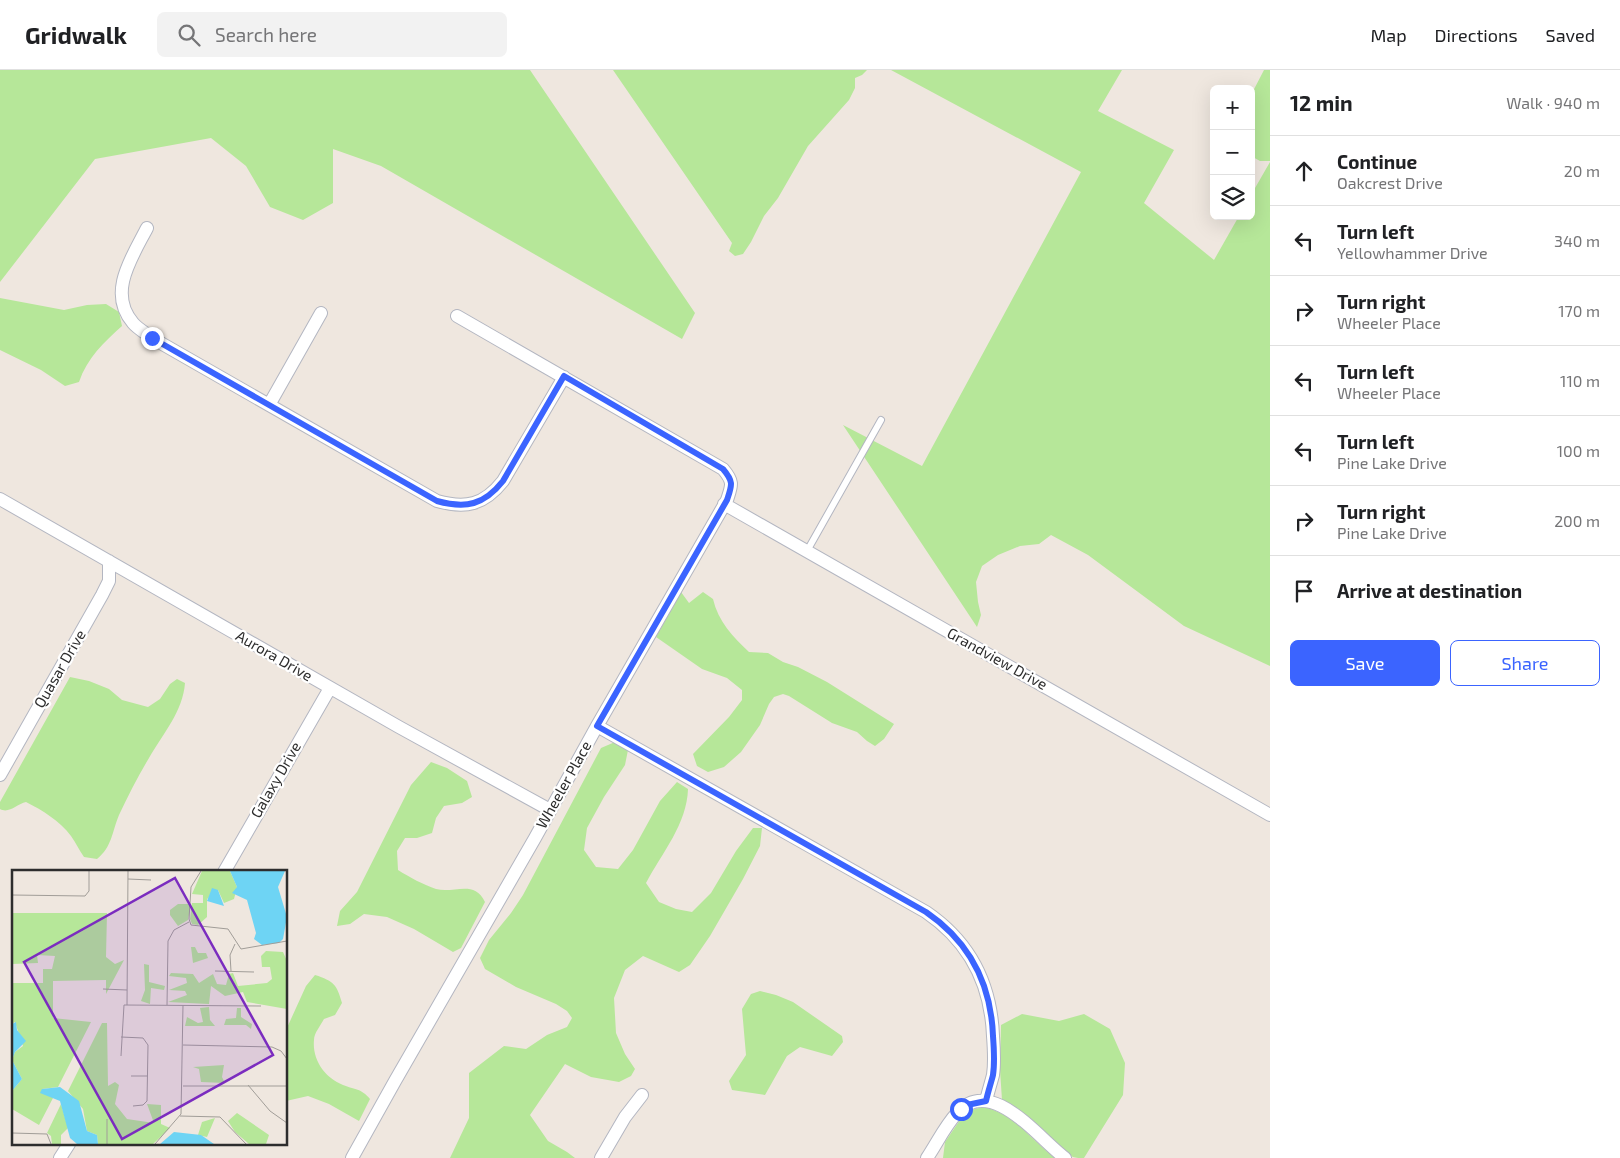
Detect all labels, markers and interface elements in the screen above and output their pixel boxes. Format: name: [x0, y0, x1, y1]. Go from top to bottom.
search box: [157, 12, 507, 57]
text: Gridwalk: [25, 20, 127, 49]
icon: search: [175, 21, 203, 49]
text: Search here: [215, 23, 317, 46]
text: Map: [1370, 24, 1407, 46]
text: Directions: [1435, 24, 1518, 46]
text: Saved: [1546, 24, 1595, 46]
map controls: [1210, 85, 1255, 220]
button: +: [1210, 85, 1255, 130]
text: 12 min: [1290, 90, 1353, 115]
text: Walk · 940 m: [1506, 93, 1600, 112]
button: −: [1210, 130, 1255, 175]
text: Continue: [1337, 150, 1417, 173]
icon: ahead: [1290, 157, 1318, 185]
text: 20 m: [1564, 161, 1600, 180]
text: Oakcrest Drive: [1337, 173, 1443, 192]
button: layers: [1210, 175, 1255, 220]
text: Turn left: [1337, 220, 1414, 243]
icon: left: [1290, 227, 1318, 255]
text: 340 m: [1554, 231, 1600, 250]
text: Yellowhammer Drive: [1337, 243, 1488, 262]
text: Turn right: [1337, 290, 1425, 313]
icon: right: [1290, 297, 1318, 325]
text: 170 m: [1558, 301, 1600, 320]
text: Wheeler Place: [1337, 313, 1441, 332]
route end: [141, 327, 164, 350]
text: Turn left: [1337, 360, 1414, 383]
icon: left: [1290, 367, 1318, 395]
text: 110 m: [1560, 371, 1600, 390]
text: Wheeler Place: [1337, 383, 1441, 402]
text: Turn left: [1337, 430, 1414, 453]
icon: left: [1290, 437, 1318, 465]
text: 100 m: [1557, 441, 1600, 460]
text: Pine Lake Drive: [1337, 453, 1447, 472]
text: Turn right: [1337, 500, 1425, 523]
icon: right: [1290, 507, 1318, 535]
text: 200 m: [1554, 511, 1600, 530]
text: Pine Lake Drive: [1337, 523, 1447, 542]
icon: arrive: [1290, 577, 1318, 605]
text: Arrive at destination: [1337, 579, 1522, 602]
street label: Grandview Drive: [944, 623, 1051, 693]
street label: Quasar Drive: [30, 626, 90, 711]
street label: Aurora Drive: [233, 626, 316, 684]
button: Save: [1290, 640, 1440, 686]
button: Share: [1450, 640, 1600, 686]
street label: Galaxy Drive: [246, 738, 304, 821]
street label: Wheeler Place: [532, 738, 595, 831]
inset map: [12, 870, 288, 1146]
route start: [950, 1098, 973, 1121]

